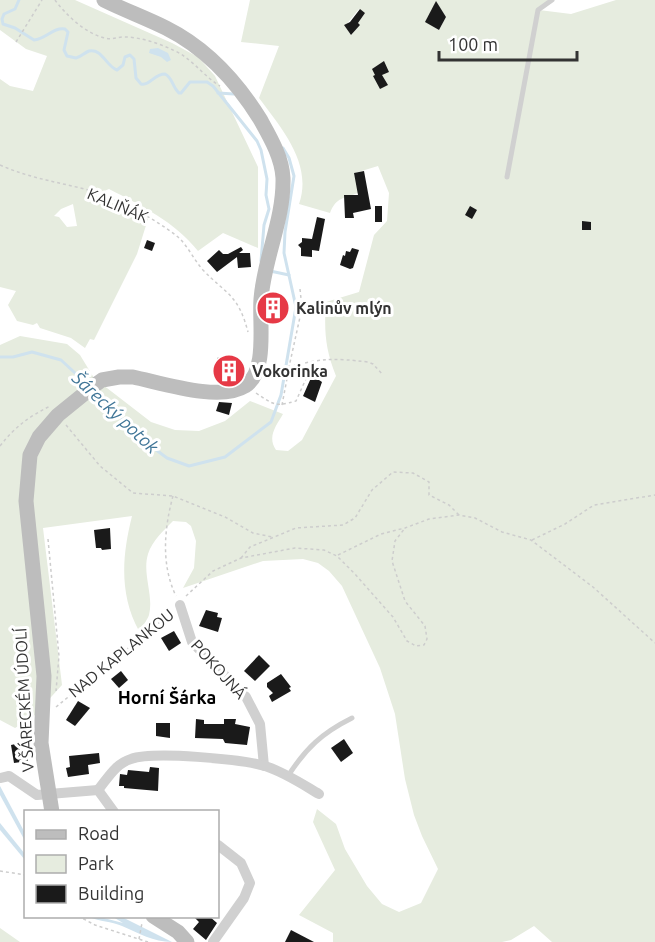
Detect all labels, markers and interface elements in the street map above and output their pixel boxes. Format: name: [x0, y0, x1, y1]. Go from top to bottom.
scale bar: [439, 24, 577, 62]
text: 100 m: [448, 34, 498, 54]
street label: KALIŇÁK: [85, 182, 152, 226]
building icon: Kalinův mlýn: [255, 290, 291, 326]
place label: Kalinův mlýn: [296, 299, 392, 317]
building icon: Vokorinka: [211, 353, 247, 389]
place label: Vokorinka: [252, 362, 328, 380]
water label: Šárecký potok: [68, 366, 164, 457]
street label: NAD KAPLANKOU: [65, 605, 177, 701]
street label: V ŠÁRECKÉM ÚDOLÍ: [9, 627, 37, 773]
street label: POKOJNÁ: [188, 634, 252, 703]
district label: Horní Šárka: [118, 686, 216, 707]
legend: [24, 810, 219, 918]
text: Road: [78, 823, 120, 843]
text: Park: [78, 853, 114, 873]
text: Building: [78, 883, 144, 903]

